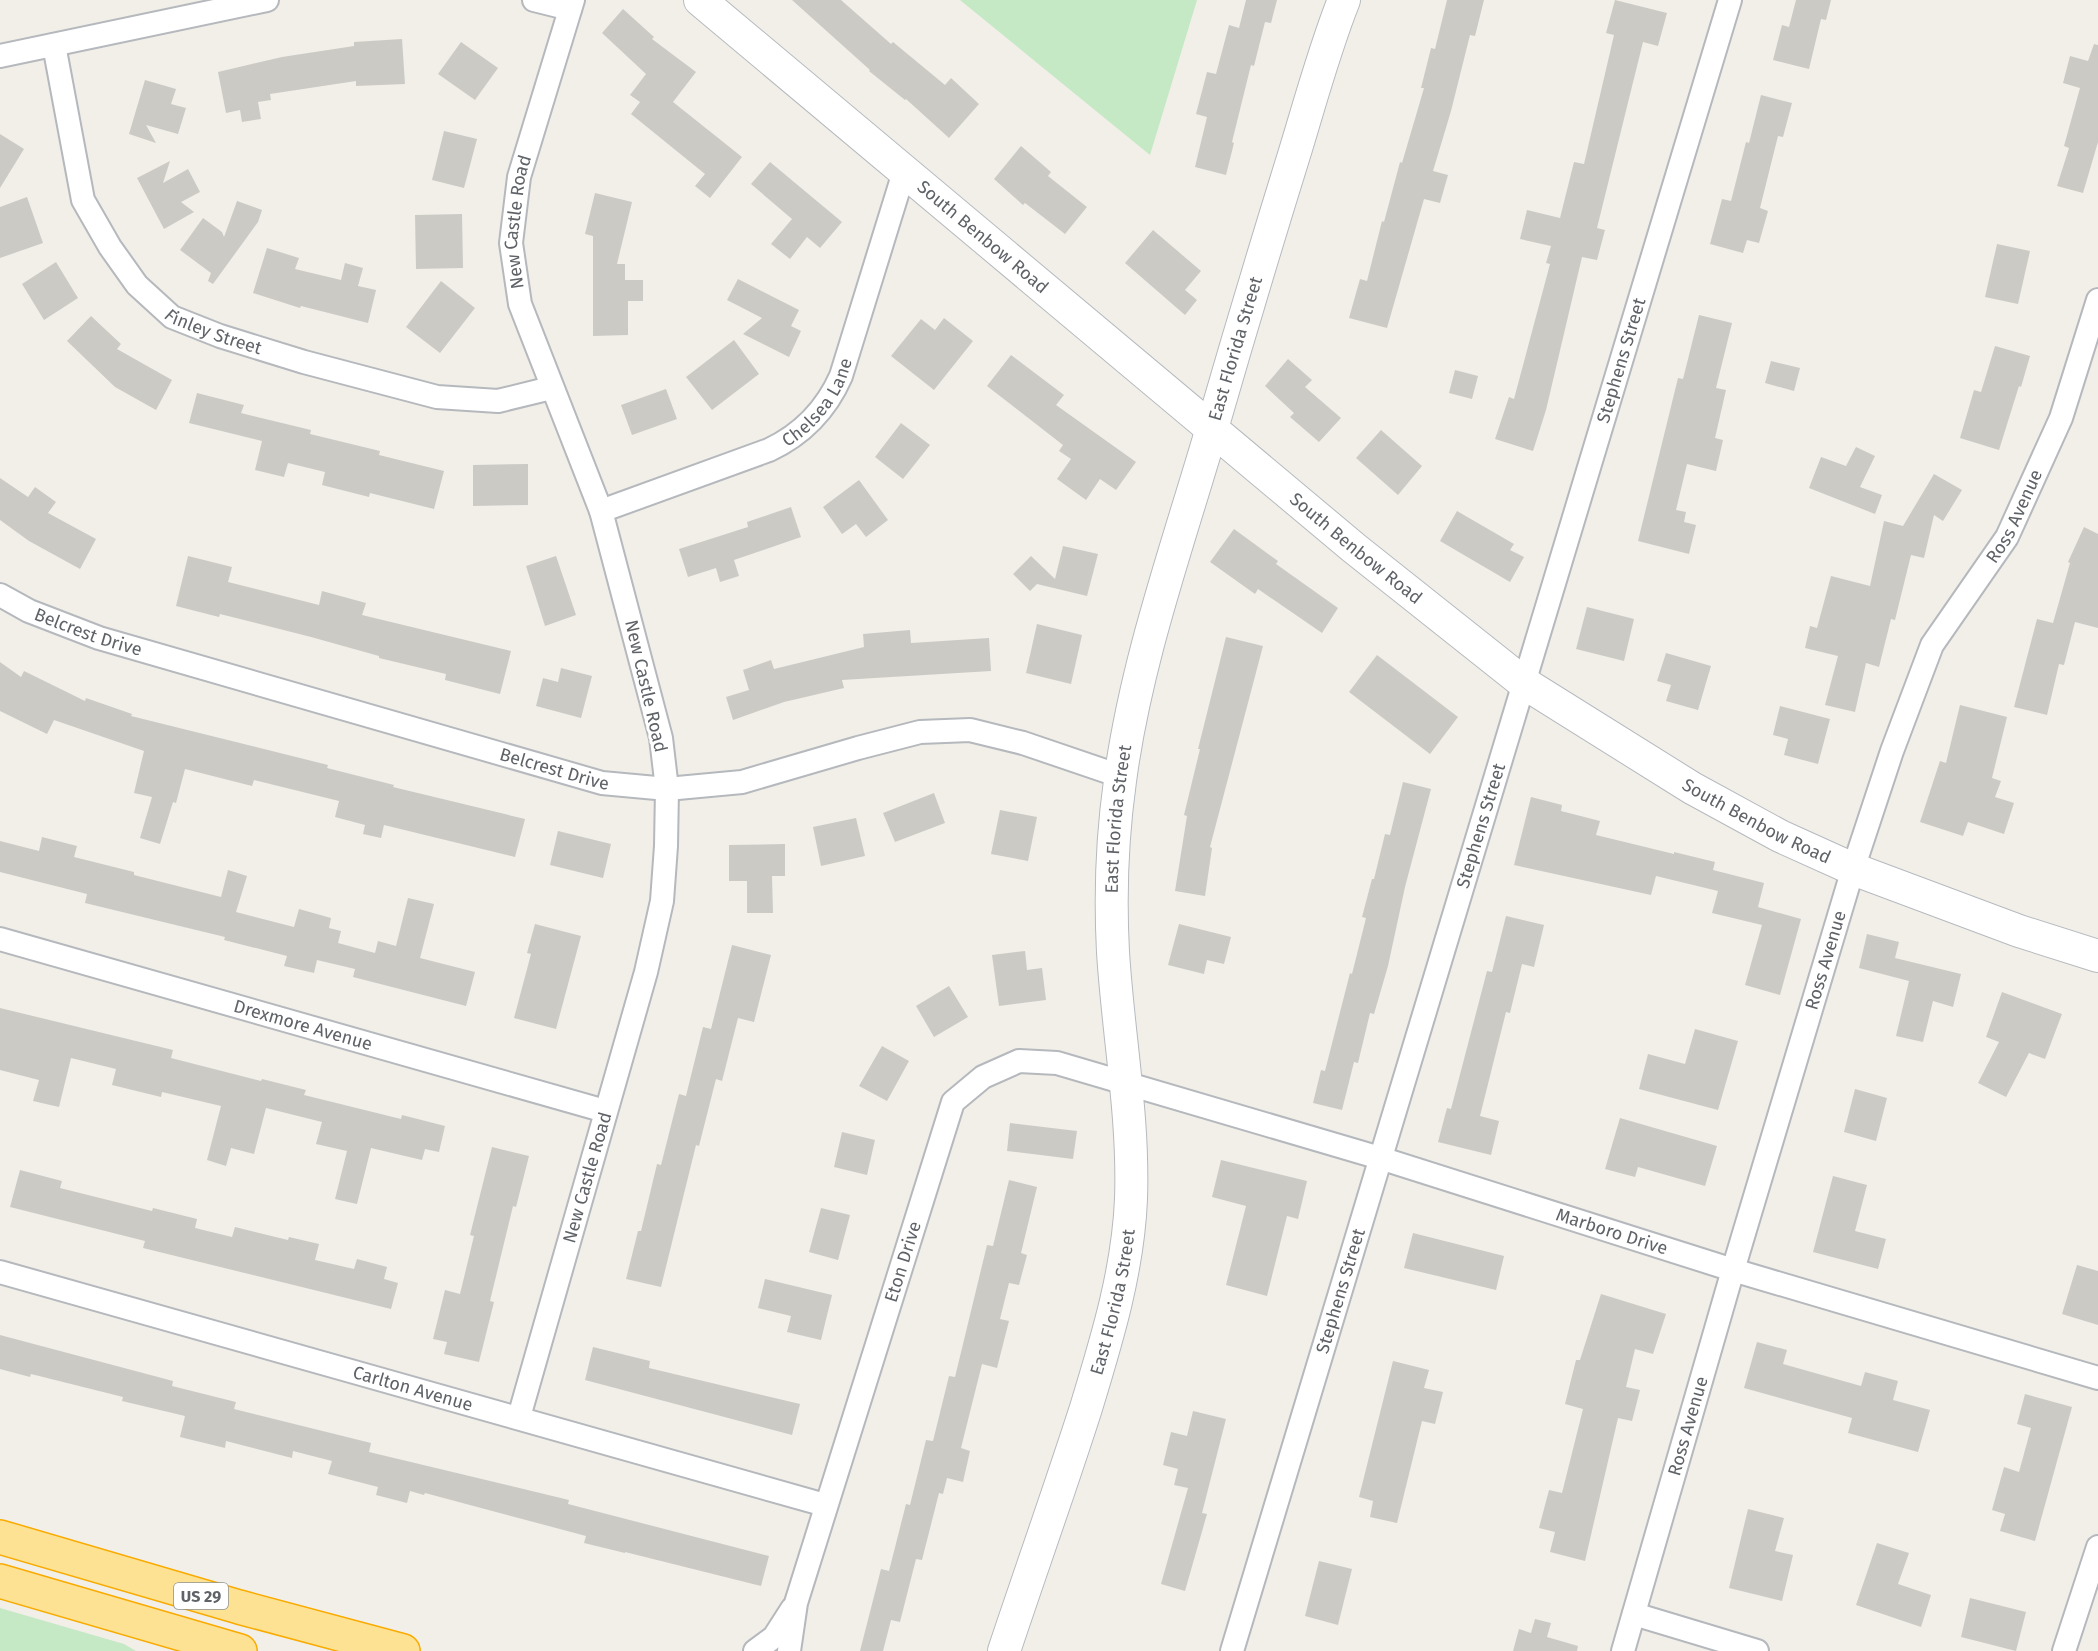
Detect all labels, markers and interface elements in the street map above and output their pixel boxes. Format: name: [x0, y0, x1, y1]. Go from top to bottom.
street label: New Castle Road: [500, 152, 536, 291]
street label: South Benbow Road: [913, 176, 1053, 298]
street label: East Florida Street: [1204, 273, 1267, 423]
street label: Stephens Street: [1592, 295, 1651, 426]
street label: Finley Street: [160, 304, 265, 359]
street label: Chelsea Lane: [778, 355, 857, 451]
street label: Ross Avenue: [1981, 466, 2047, 567]
street label: South Benbow Road: [1285, 488, 1427, 609]
street label: Belcrest Drive: [31, 603, 145, 661]
street label: New Castle Road: [620, 618, 672, 754]
street label: Belcrest Drive: [497, 743, 610, 795]
street label: East Florida Street: [1101, 743, 1136, 894]
street label: Stephens Street: [1452, 760, 1510, 891]
street label: South Benbow Road: [1678, 774, 1834, 868]
street label: Ross Avenue: [1801, 908, 1851, 1012]
street label: Drexmore Avenue: [231, 995, 375, 1055]
street label: New Castle Road: [558, 1109, 616, 1246]
street label: Marboro Drive: [1553, 1204, 1670, 1260]
street label: Eton Drive: [880, 1219, 926, 1305]
street label: Stephens Street: [1311, 1225, 1370, 1356]
street label: East Florida Street: [1086, 1227, 1140, 1378]
street label: Carlton Avenue: [350, 1361, 475, 1416]
street label: Ross Avenue: [1663, 1374, 1713, 1478]
road number: US 29: [174, 1583, 228, 1609]

